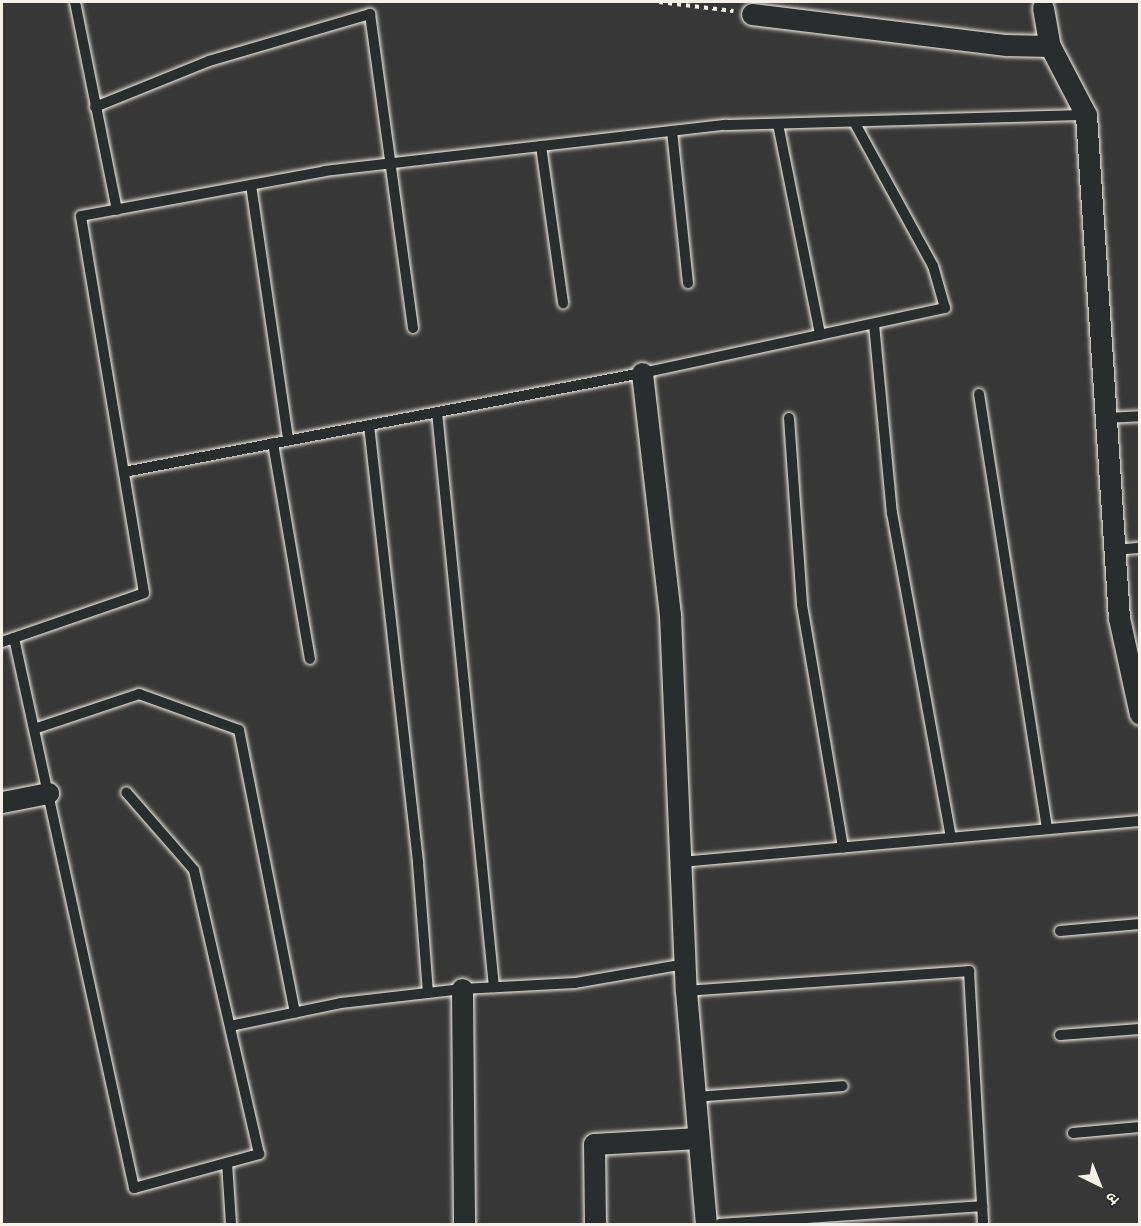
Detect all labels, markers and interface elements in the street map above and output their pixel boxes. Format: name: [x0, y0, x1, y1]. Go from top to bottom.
north arrow: [1069, 1154, 1129, 1214]
text: उ: [1100, 1186, 1123, 1209]

